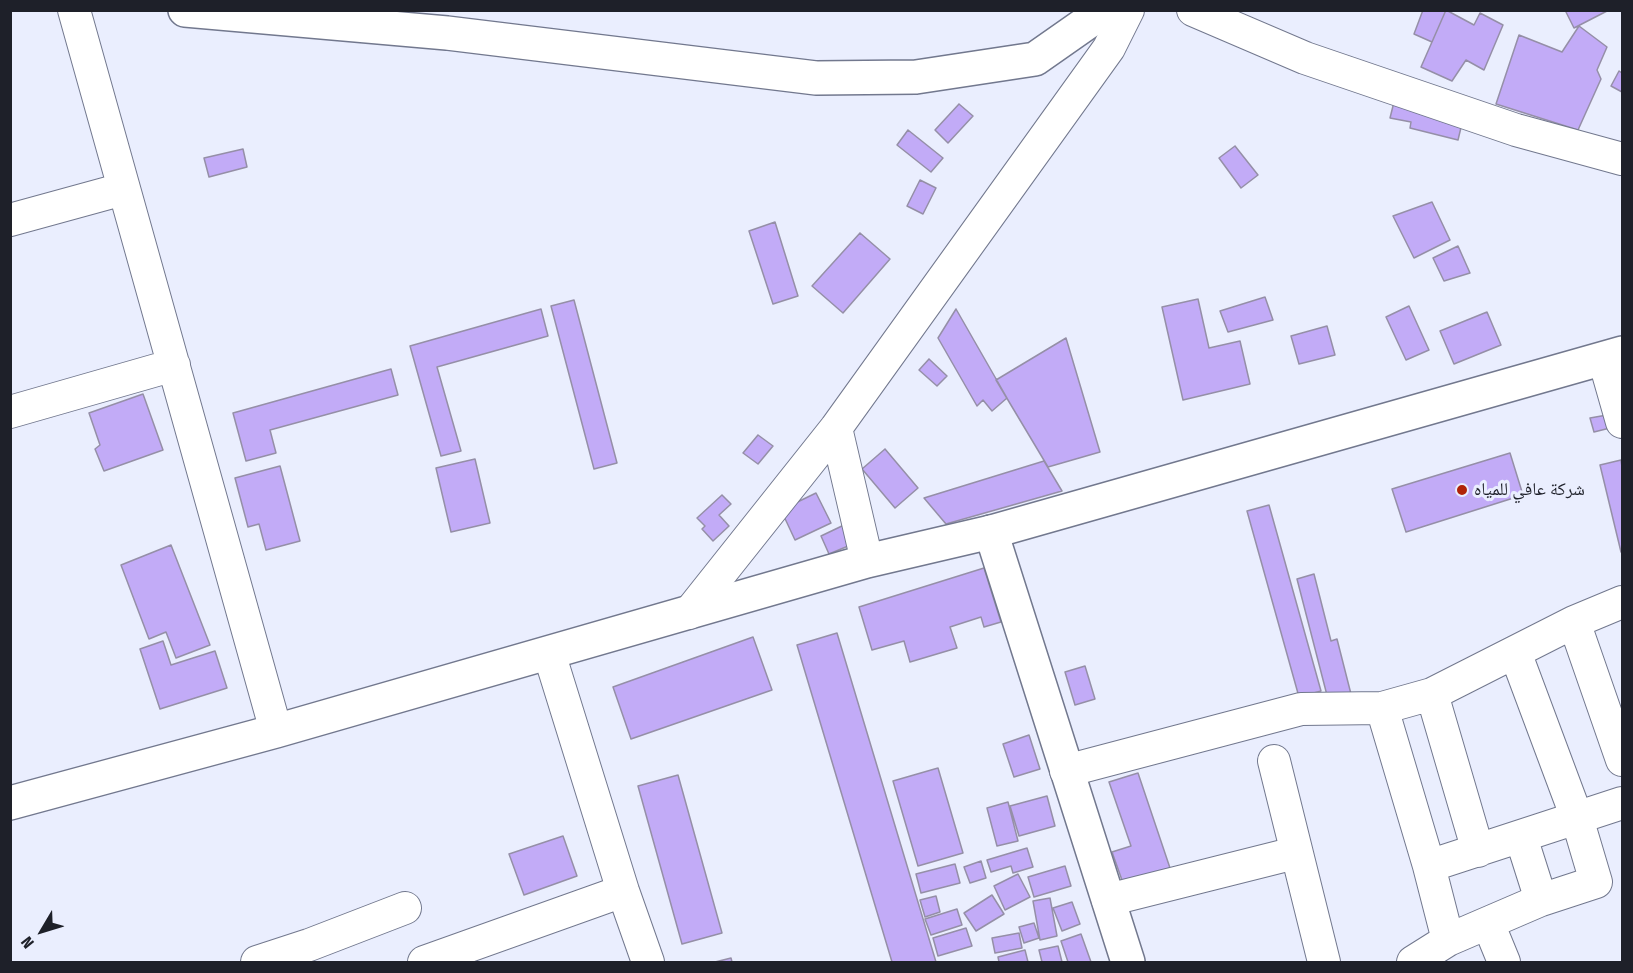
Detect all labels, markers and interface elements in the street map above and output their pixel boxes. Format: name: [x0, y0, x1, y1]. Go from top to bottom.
place label: شركة عافي للمياه: [1474, 479, 1585, 501]
marker: شركة عافي للمياه: [1455, 483, 1469, 497]
north arrow: [12, 901, 72, 961]
text: N: [17, 933, 38, 952]

